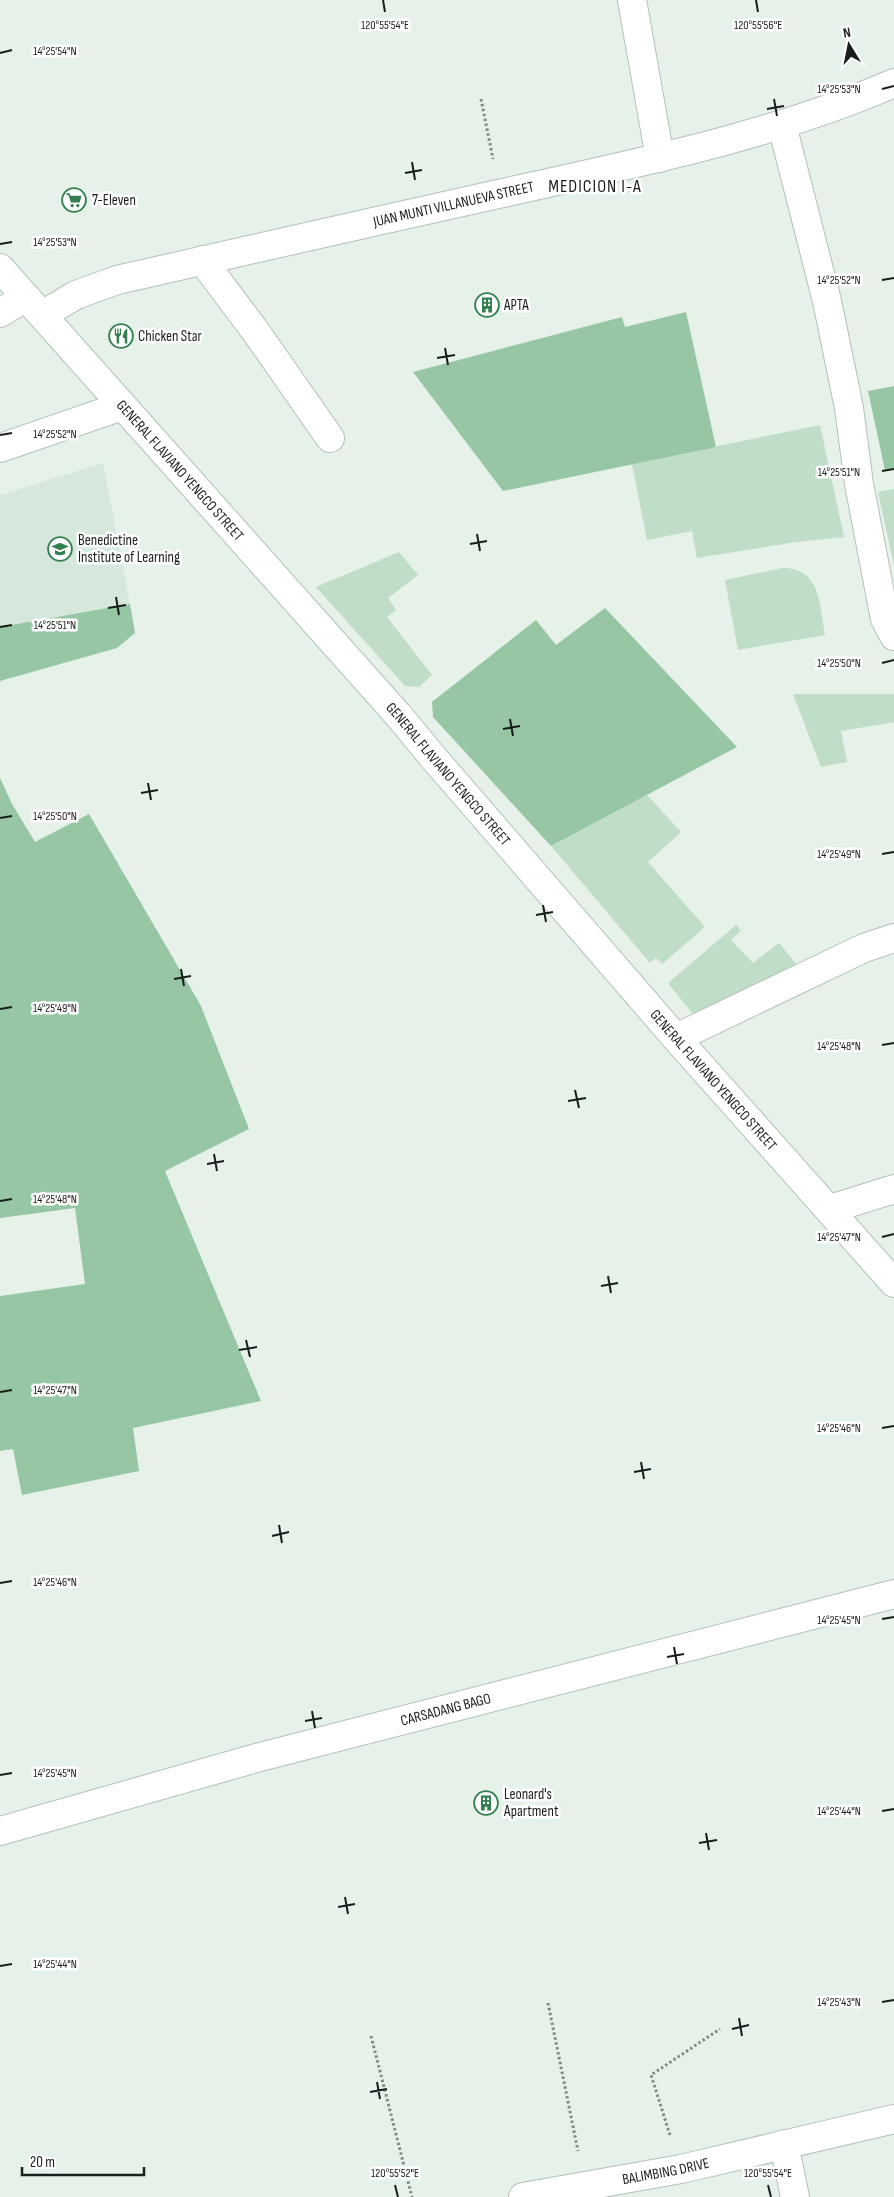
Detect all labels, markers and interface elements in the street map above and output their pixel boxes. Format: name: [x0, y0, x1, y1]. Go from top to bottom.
text: 120°55'54"E: [361, 18, 409, 33]
text: 120°55'56"E: [734, 18, 782, 33]
north arrow: [824, 20, 874, 70]
text: N: [842, 24, 852, 42]
text: 14°25'54"N: [33, 44, 77, 59]
text: 14°25'53"N: [817, 82, 861, 97]
district label: MEDICION I-A: [548, 176, 642, 197]
street label: JUAN MUNTI VILLANUEVA STREET: [370, 177, 536, 232]
supermarket icon: 7-Eleven: [61, 187, 87, 213]
place label: 7-Eleven: [92, 191, 136, 210]
text: 14°25'53"N: [33, 235, 77, 250]
text: 14°25'52"N: [817, 273, 861, 288]
building icon: APTA: [474, 292, 500, 318]
place label: APTA: [503, 296, 529, 315]
restaurant icon: Chicken Star: [108, 323, 134, 349]
place label: Chicken Star: [138, 327, 203, 346]
street label: GENERAL FLAVIANO YENGCO STREET: [112, 396, 248, 545]
text: 14°25'52"N: [33, 427, 77, 442]
text: 14°25'51"N: [818, 465, 860, 480]
place label: Benedictine Institute of Learning: [78, 531, 180, 567]
school or university icon: Benedictine Institute of Learning: [47, 536, 73, 562]
text: 14°25'51"N: [34, 618, 76, 633]
text: 14°25'50"N: [817, 656, 861, 671]
street label: GENERAL FLAVIANO YENGCO STREET: [381, 699, 514, 850]
text: 14°25'50"N: [33, 809, 77, 824]
text: 14°25'49"N: [817, 847, 861, 862]
text: 14°25'49"N: [33, 1001, 77, 1016]
street label: GENERAL FLAVIANO YENGCO STREET: [646, 1006, 781, 1155]
text: 14°25'48"N: [817, 1039, 861, 1054]
text: 14°25'48"N: [33, 1192, 77, 1207]
text: 14°25'47"N: [817, 1230, 861, 1245]
text: 14°25'47"N: [33, 1383, 77, 1398]
text: 14°25'46"N: [817, 1421, 861, 1436]
text: 14°25'46"N: [33, 1575, 77, 1590]
text: 14°25'45"N: [817, 1613, 861, 1628]
street label: CARSADANG BAGO: [399, 1689, 493, 1730]
text: 14°25'45"N: [33, 1766, 77, 1781]
place label: Leonard's Apartment: [503, 1785, 559, 1821]
building icon: Leonard's Apartment: [473, 1790, 499, 1816]
text: 14°25'44"N: [817, 1804, 861, 1819]
text: 14°25'44"N: [33, 1957, 77, 1972]
text: 14°25'43"N: [817, 1995, 861, 2010]
scale bar: [22, 2144, 145, 2176]
text: 20 m: [30, 2153, 55, 2172]
street label: BALIMBING DRIVE: [621, 2154, 711, 2189]
text: 120°55'52"E: [371, 2166, 419, 2181]
text: 120°55'54"E: [744, 2166, 792, 2181]

